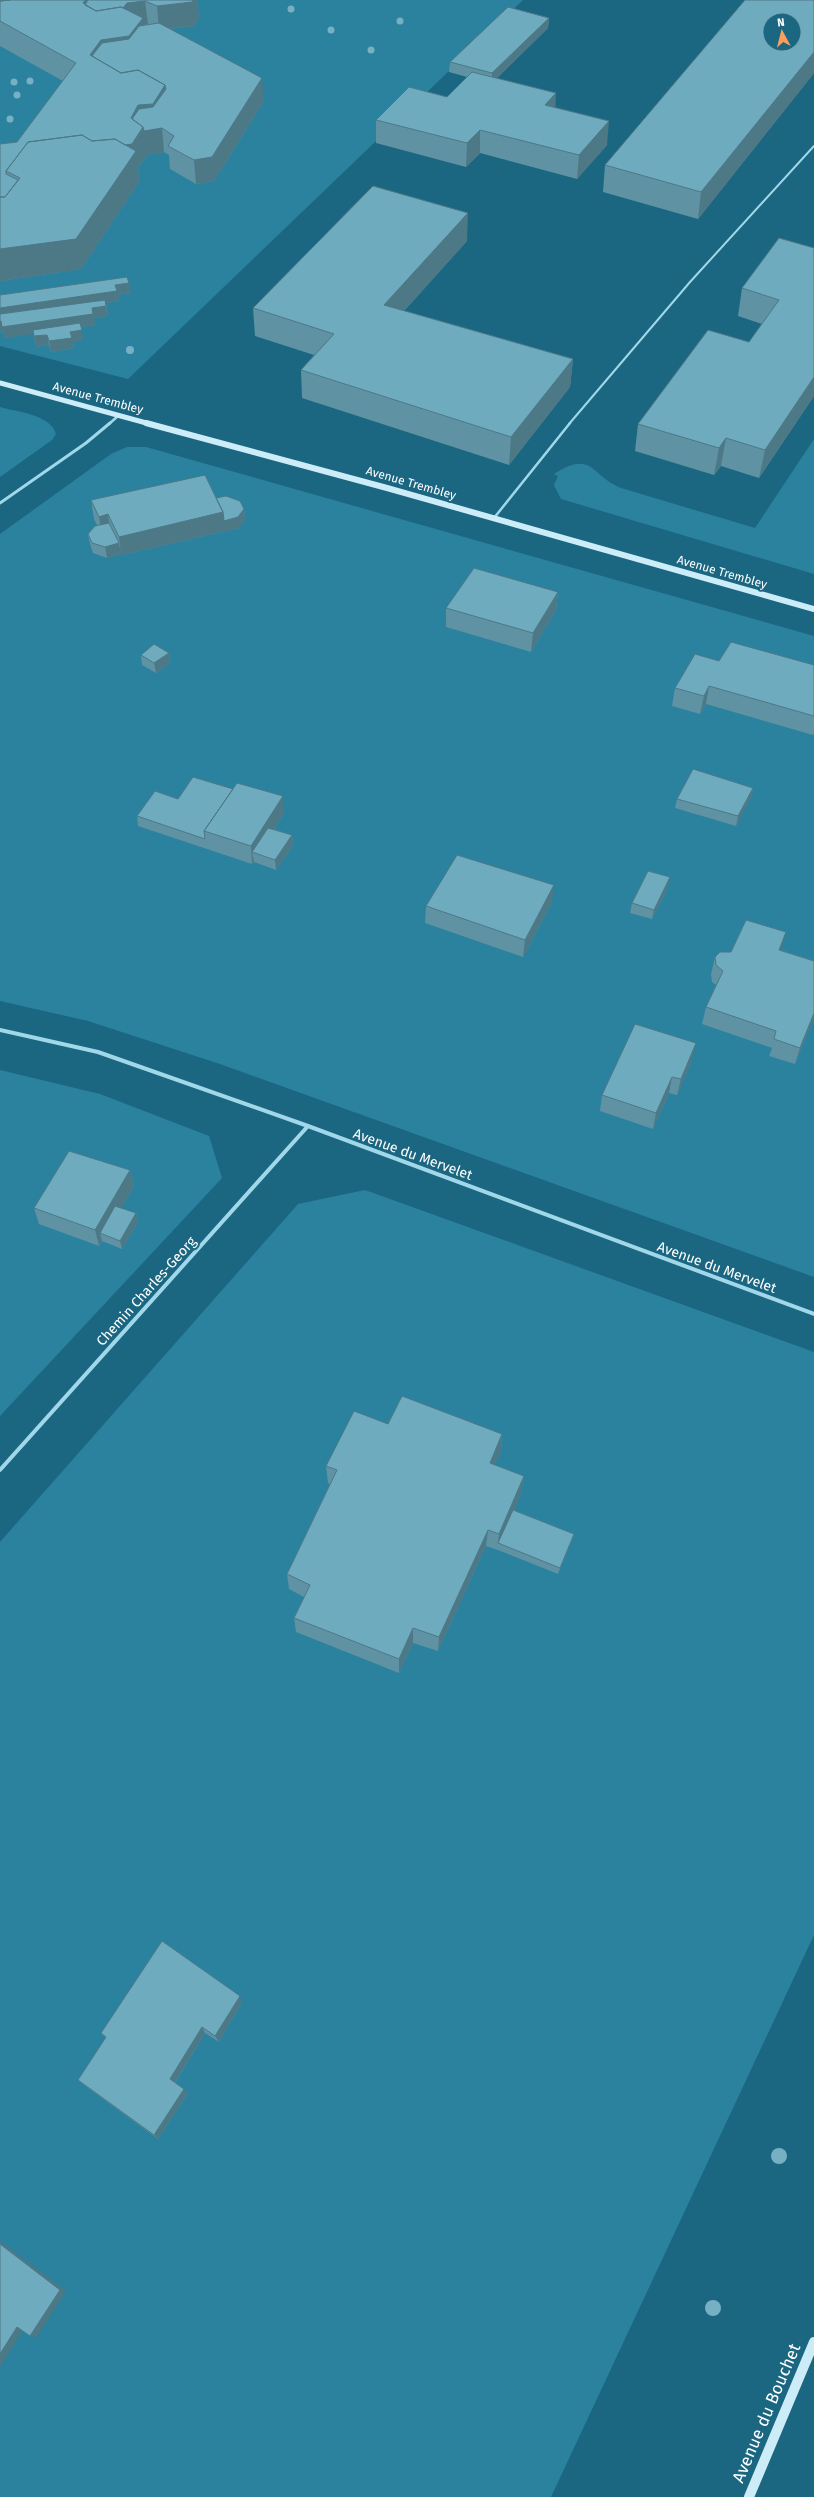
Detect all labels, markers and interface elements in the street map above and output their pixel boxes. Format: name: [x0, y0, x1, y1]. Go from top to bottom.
north arrow: [762, 12, 802, 52]
text: N: [776, 16, 785, 29]
street label: Avenue Trembley: [51, 379, 145, 417]
street label: Avenue Trembley: [364, 463, 458, 503]
street label: Avenue Trembley: [675, 552, 769, 592]
street label: Avenue du Mervelet: [351, 1125, 476, 1184]
street label: Chemin Charles-Georg: [93, 1233, 200, 1349]
street label: Avenue du Mervelet: [655, 1238, 780, 1297]
street label: Avenue du Bouchet: [728, 2340, 806, 2486]

